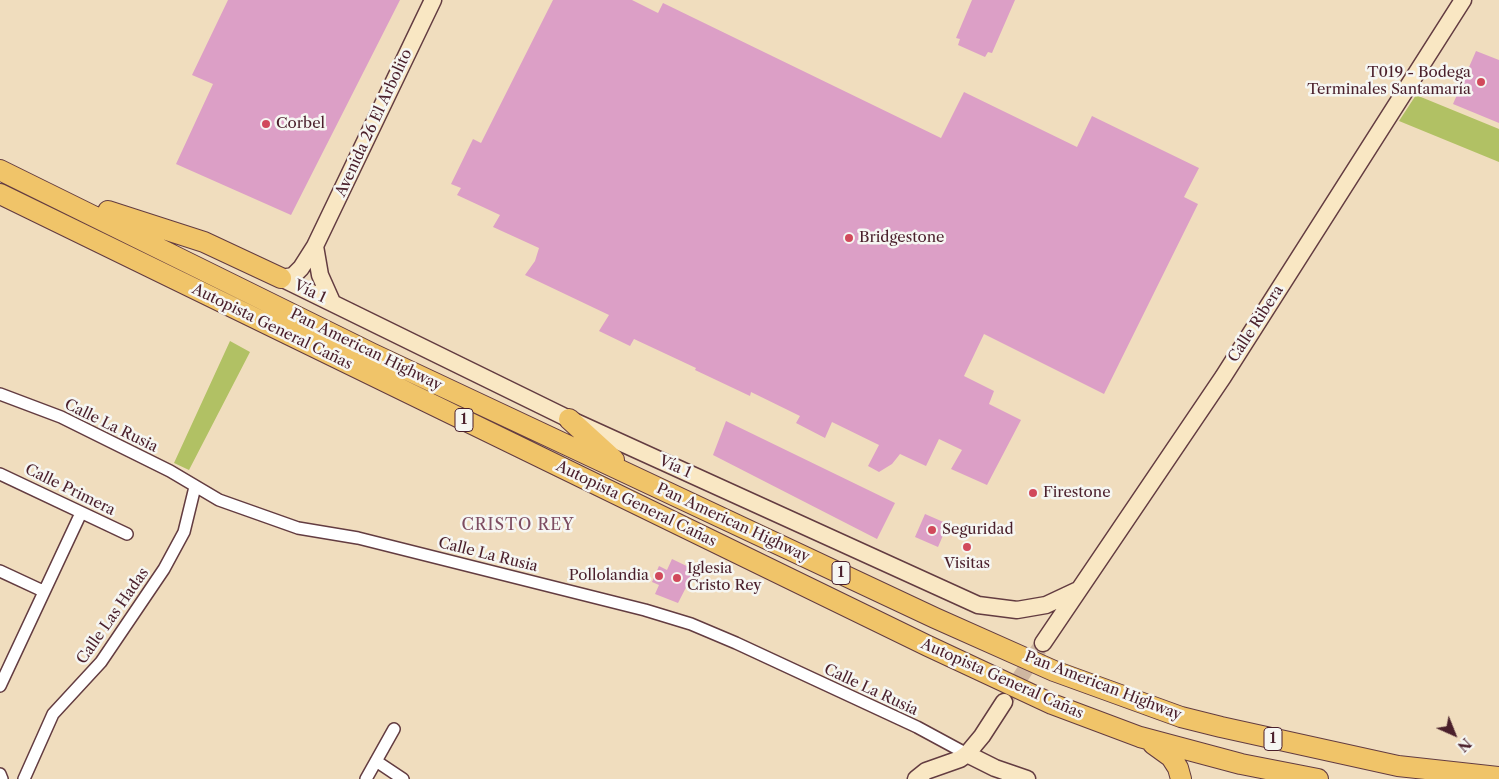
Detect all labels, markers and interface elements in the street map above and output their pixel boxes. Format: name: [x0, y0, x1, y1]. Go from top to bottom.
street label: Avenida 26 El Arbolito: [332, 46, 416, 200]
place label: T019 - Bodega Terminales Santamaría: [1307, 64, 1471, 99]
marker: T019 - Bodega Terminales Santamaría: [1475, 76, 1487, 88]
place label: Corbel: [276, 115, 325, 133]
marker: Corbel: [260, 118, 272, 130]
place label: Bridgestone: [859, 229, 944, 247]
marker: Bridgestone: [843, 232, 855, 244]
street label: Vía 1: [291, 277, 329, 307]
street label: Autopista General Cañas: [189, 280, 355, 374]
street label: Calle Ribera: [1225, 282, 1287, 366]
street label: Pan American Highway: [287, 305, 445, 395]
street label: Calle La Rusia: [61, 396, 161, 456]
road number: 1: [455, 408, 473, 432]
street label: Vía 1: [656, 452, 694, 482]
street label: Autopista General Cañas: [553, 457, 719, 551]
street label: Calle Primera: [22, 460, 118, 520]
street label: Pan American Highway: [654, 480, 812, 566]
place label: Firestone: [1043, 484, 1111, 502]
marker: Firestone: [1027, 487, 1039, 499]
district label: CRISTO REY: [460, 515, 576, 535]
place label: Seguridad: [942, 521, 1014, 539]
marker: Seguridad: [926, 524, 938, 536]
street label: Calle La Rusia: [436, 534, 540, 576]
marker: Visitas: [961, 541, 973, 553]
place label: Visitas: [944, 555, 990, 573]
place label: Iglesia Cristo Rey: [687, 560, 762, 595]
road number: 1: [832, 562, 850, 584]
street label: Calle Las Hadas: [73, 564, 153, 668]
place label: Pollolandia: [569, 567, 649, 585]
marker: Pollolandia: [653, 570, 665, 582]
marker: Iglesia Cristo Rey: [671, 572, 683, 584]
street label: Autopista General Cañas: [918, 635, 1086, 723]
street label: Pan American Highway: [1022, 648, 1184, 724]
street label: Calle La Rusia: [821, 660, 921, 720]
north arrow: [1429, 709, 1479, 759]
road number: 1: [1264, 728, 1282, 751]
text: N: [1454, 734, 1475, 755]

